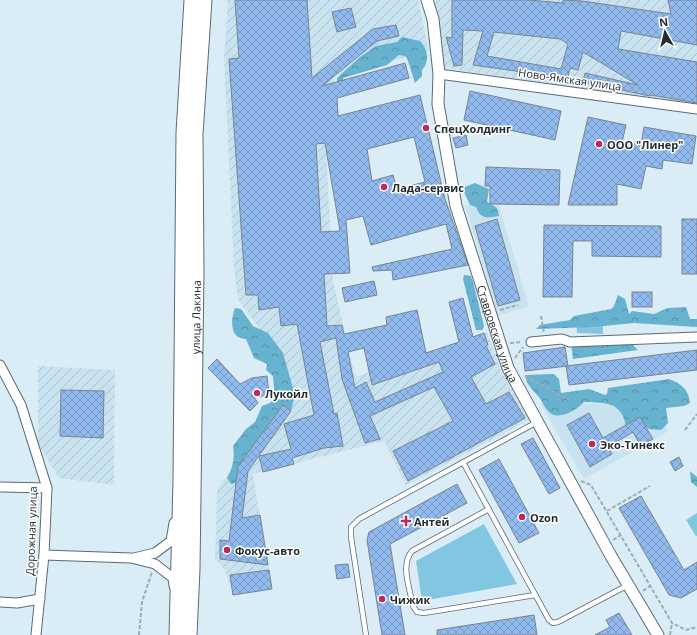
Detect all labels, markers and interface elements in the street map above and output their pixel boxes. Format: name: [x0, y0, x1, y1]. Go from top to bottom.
north arrow: [645, 12, 685, 52]
text: N: [658, 14, 669, 30]
street label: Ново-Ямская улица: [517, 64, 623, 94]
place label: СпецХолдинг: [434, 121, 511, 136]
marker: СпецХолдинг: [421, 123, 431, 133]
place label: ООО "Линер": [607, 137, 683, 152]
marker: ООО "Линер": [594, 139, 604, 149]
place label: Лада-сервис: [392, 180, 464, 195]
marker: Лада-сервис: [379, 182, 389, 192]
street label: улица Лакина: [187, 280, 203, 354]
street label: Ставровская улица: [474, 283, 522, 385]
place label: Лукойл: [265, 386, 308, 401]
marker: Лукойл: [252, 388, 262, 398]
place label: Эко-Тинекс: [600, 437, 665, 452]
marker: Эко-Тинекс: [587, 439, 597, 449]
street label: Дорожная улица: [22, 486, 40, 576]
place label: Ozon: [530, 510, 558, 525]
marker: Ozon: [517, 512, 527, 522]
place label: Антей: [414, 514, 449, 529]
marker: Антей: [401, 516, 411, 526]
place label: Фокус-авто: [235, 543, 300, 558]
marker: Фокус-авто: [222, 545, 232, 555]
place label: Чижик: [390, 592, 430, 607]
marker: Чижик: [377, 594, 387, 604]

